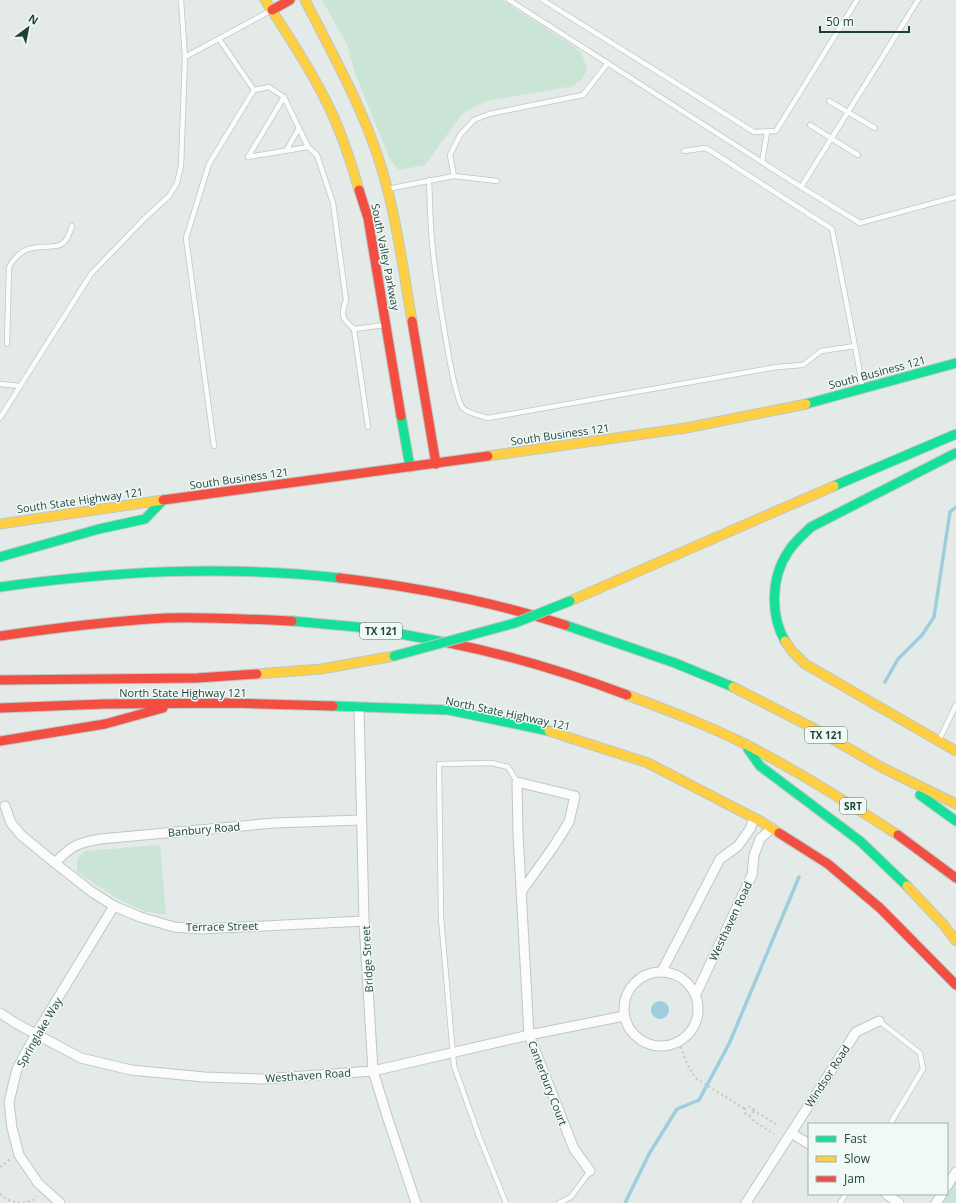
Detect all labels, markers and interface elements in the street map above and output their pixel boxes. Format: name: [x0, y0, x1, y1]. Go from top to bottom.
north arrow: [8, 8, 48, 48]
scale bar: [820, 8, 909, 34]
text: N: [26, 10, 41, 28]
text: 50 m: [826, 13, 854, 30]
street label: South Valley Parkway: [368, 202, 404, 312]
street label: South Business 121: [827, 352, 927, 392]
street label: South Business 121: [509, 420, 611, 448]
street label: South Business 121: [188, 464, 290, 492]
street label: South State Highway 121: [16, 484, 144, 516]
road number: TX 121: [360, 623, 402, 639]
street label: North State Highway 121: [119, 685, 247, 700]
street label: North State Highway 121: [444, 692, 572, 734]
road number: TX 121: [805, 727, 847, 743]
road number: SRT: [840, 798, 866, 814]
street label: Banbury Road: [167, 818, 241, 840]
street label: Westhaven Road: [705, 879, 755, 963]
street label: Terrace Street: [186, 918, 258, 934]
street label: Bridge Street: [358, 925, 376, 993]
street label: Springlake Way: [13, 994, 65, 1070]
street label: Canterbury Court: [525, 1039, 571, 1128]
street label: Windsor Road: [801, 1042, 853, 1110]
street label: Westhaven Road: [265, 1065, 351, 1085]
legend: [808, 1123, 948, 1195]
text: Fast: [844, 1130, 867, 1147]
text: Slow: [844, 1150, 871, 1167]
text: Jam: [843, 1170, 865, 1187]

